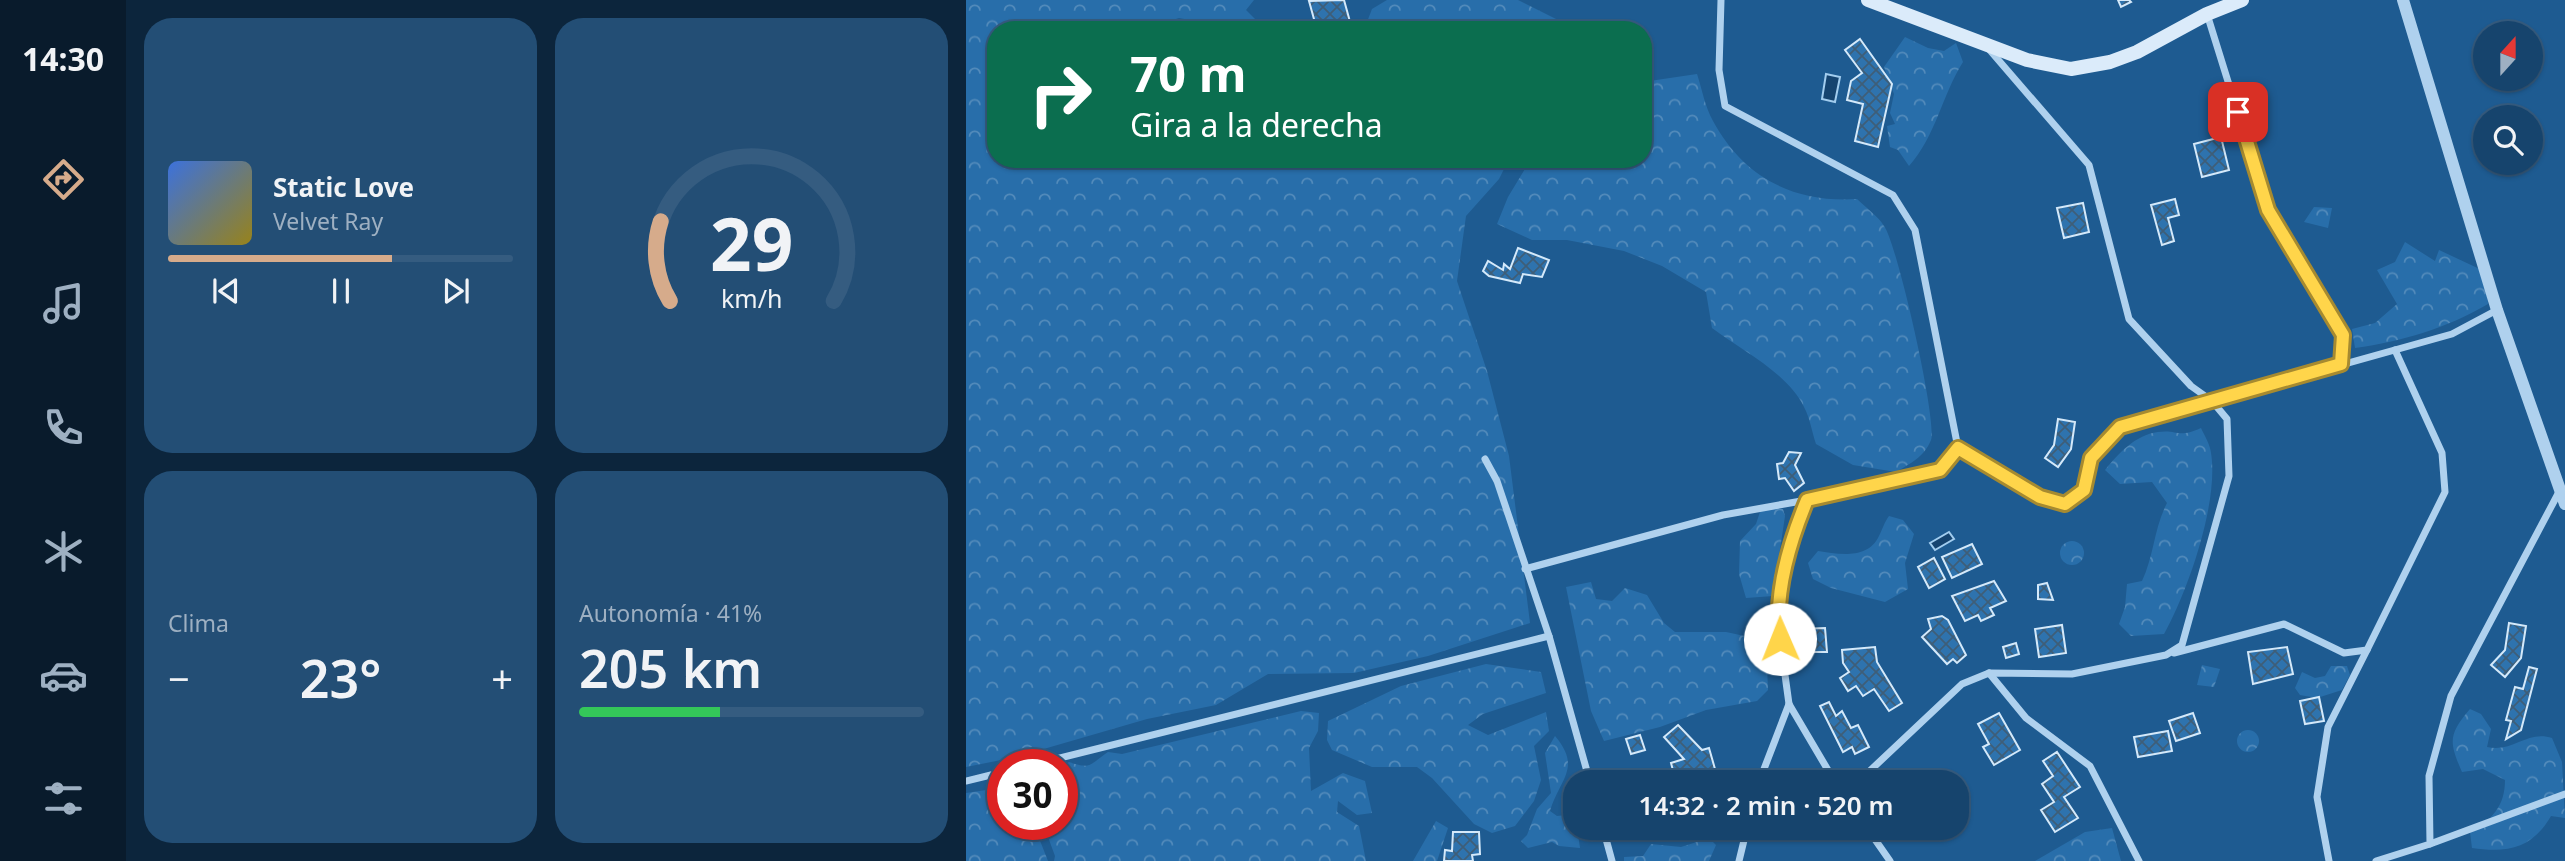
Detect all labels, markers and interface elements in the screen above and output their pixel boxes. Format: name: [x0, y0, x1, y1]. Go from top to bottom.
north arrow: [2473, 21, 2543, 91]
map controls: [2473, 21, 2543, 175]
text: 14:30: [22, 37, 104, 80]
text: 70 m: [1130, 40, 1247, 106]
icon: right: [1015, 49, 1106, 140]
pin: [2208, 82, 2268, 142]
icon: arrive: [2219, 93, 2257, 131]
text: Gira a la derecha: [1130, 103, 1383, 146]
button: search: [2473, 105, 2543, 175]
icon: directions: [39, 155, 88, 204]
text: Static Love: [273, 169, 414, 205]
text: 29: [710, 194, 793, 293]
text: Velvet Ray: [273, 205, 383, 237]
icon: previous: [207, 272, 245, 310]
icon: pause: [322, 272, 360, 310]
icon: next: [437, 272, 475, 310]
icon: music: [39, 279, 88, 328]
text: km/h: [721, 281, 782, 315]
icon: phone: [39, 403, 88, 452]
icon: climate: [39, 527, 88, 576]
text: Autonomía · 41%: [579, 597, 762, 629]
position arrow: [1743, 602, 1817, 676]
text: Clima: [168, 607, 229, 639]
text: 205 km: [579, 632, 762, 703]
text: 23°: [300, 642, 381, 713]
icon: car: [39, 651, 88, 700]
text: −: [168, 652, 190, 704]
text: +: [491, 652, 513, 704]
speed limit sign: 30: [987, 749, 1078, 840]
icon: filters: [39, 774, 88, 823]
text: 14:32 · 2 min · 520 m: [1639, 787, 1893, 823]

